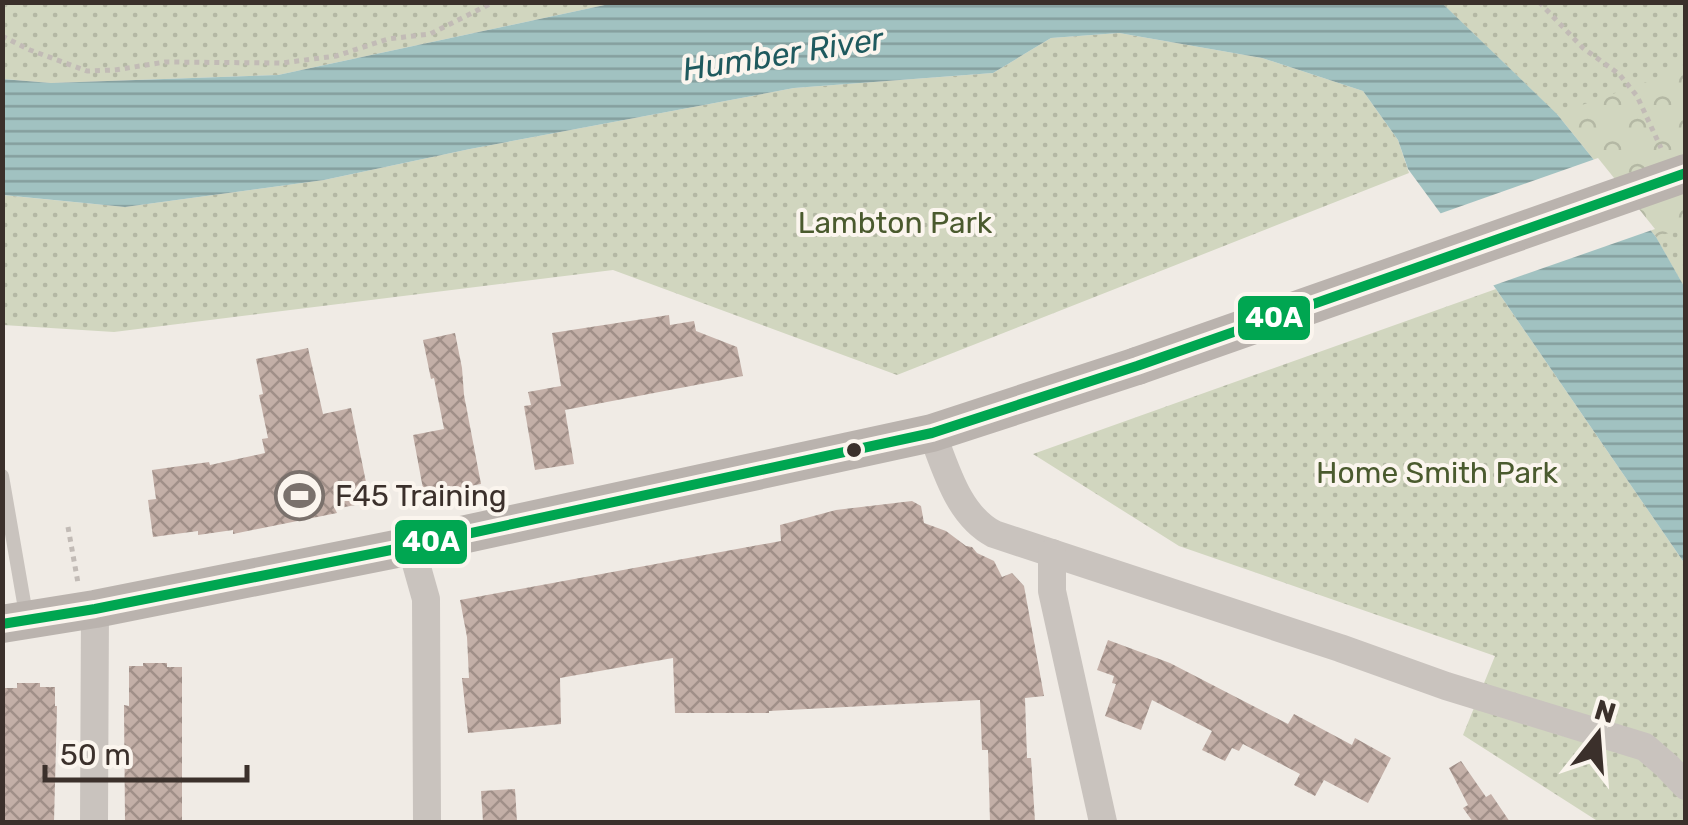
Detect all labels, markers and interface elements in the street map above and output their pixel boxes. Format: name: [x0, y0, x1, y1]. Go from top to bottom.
water label: Humber River: [680, 19, 888, 89]
park label: Lambton Park: [798, 205, 993, 241]
line badge: 40A: [1236, 294, 1312, 342]
text: 40A: [1245, 301, 1303, 334]
unlabelled marker: [844, 440, 864, 460]
park label: Home Smith Park: [1316, 455, 1558, 491]
sports icon: F45 Training: [274, 470, 326, 522]
place label: F45 Training: [335, 478, 507, 514]
line badge: 40A: [393, 518, 469, 566]
text: 40A: [402, 525, 460, 558]
north arrow: [1548, 685, 1648, 785]
text: N: [1591, 693, 1620, 730]
scale bar: [45, 720, 248, 782]
text: 50 m: [60, 737, 131, 773]

